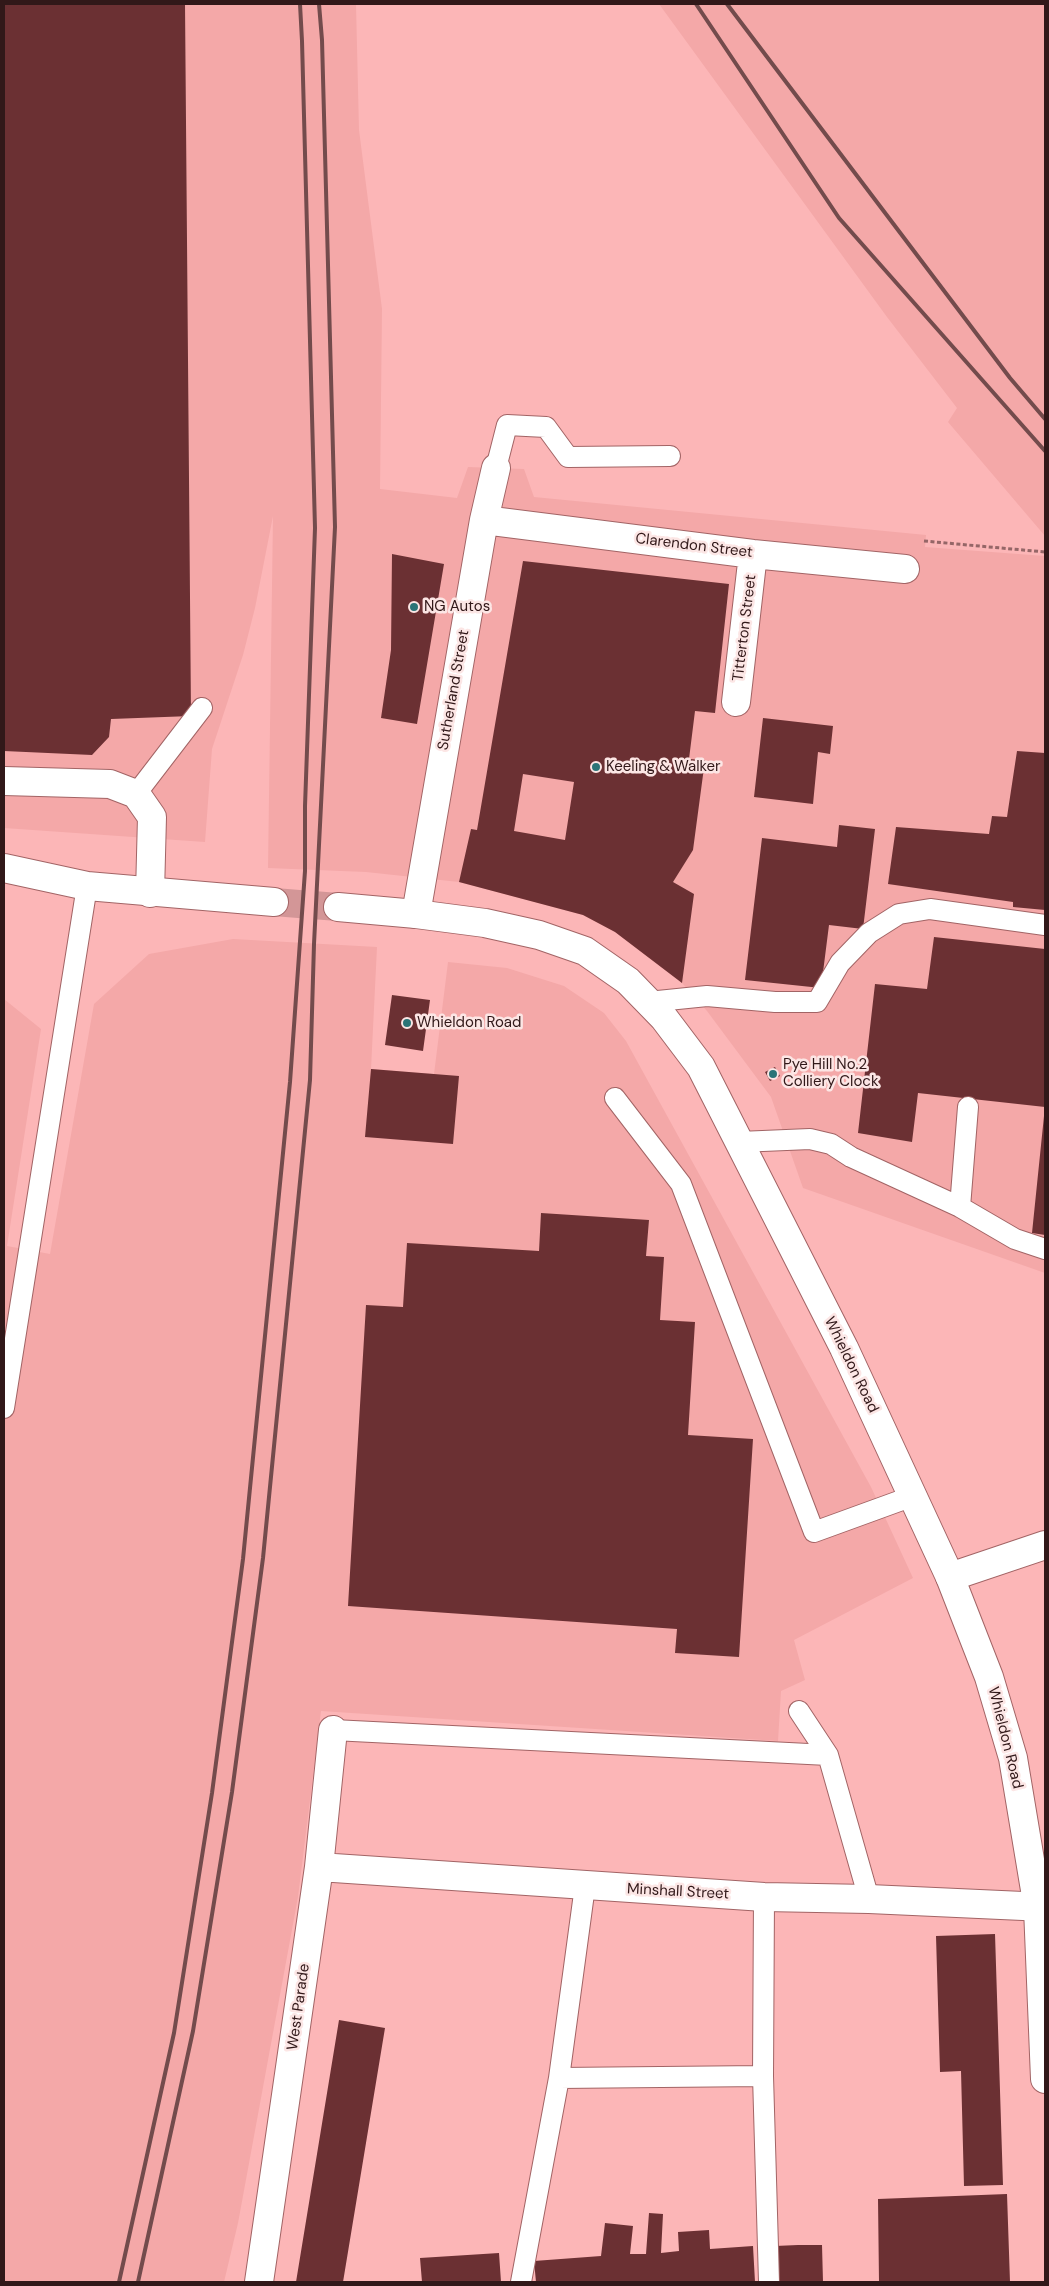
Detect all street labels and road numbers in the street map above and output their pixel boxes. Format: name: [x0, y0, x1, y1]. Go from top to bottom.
street label: Clarendon Street: [634, 530, 754, 562]
street label: Titterton Street: [730, 574, 760, 682]
street label: Sutherland Street: [435, 628, 473, 752]
street label: Whieldon Road: [820, 1314, 882, 1416]
street label: Whieldon Road: [984, 1685, 1026, 1791]
street label: Minshall Street: [626, 1880, 730, 1904]
street label: West Parade: [284, 1962, 314, 2052]

